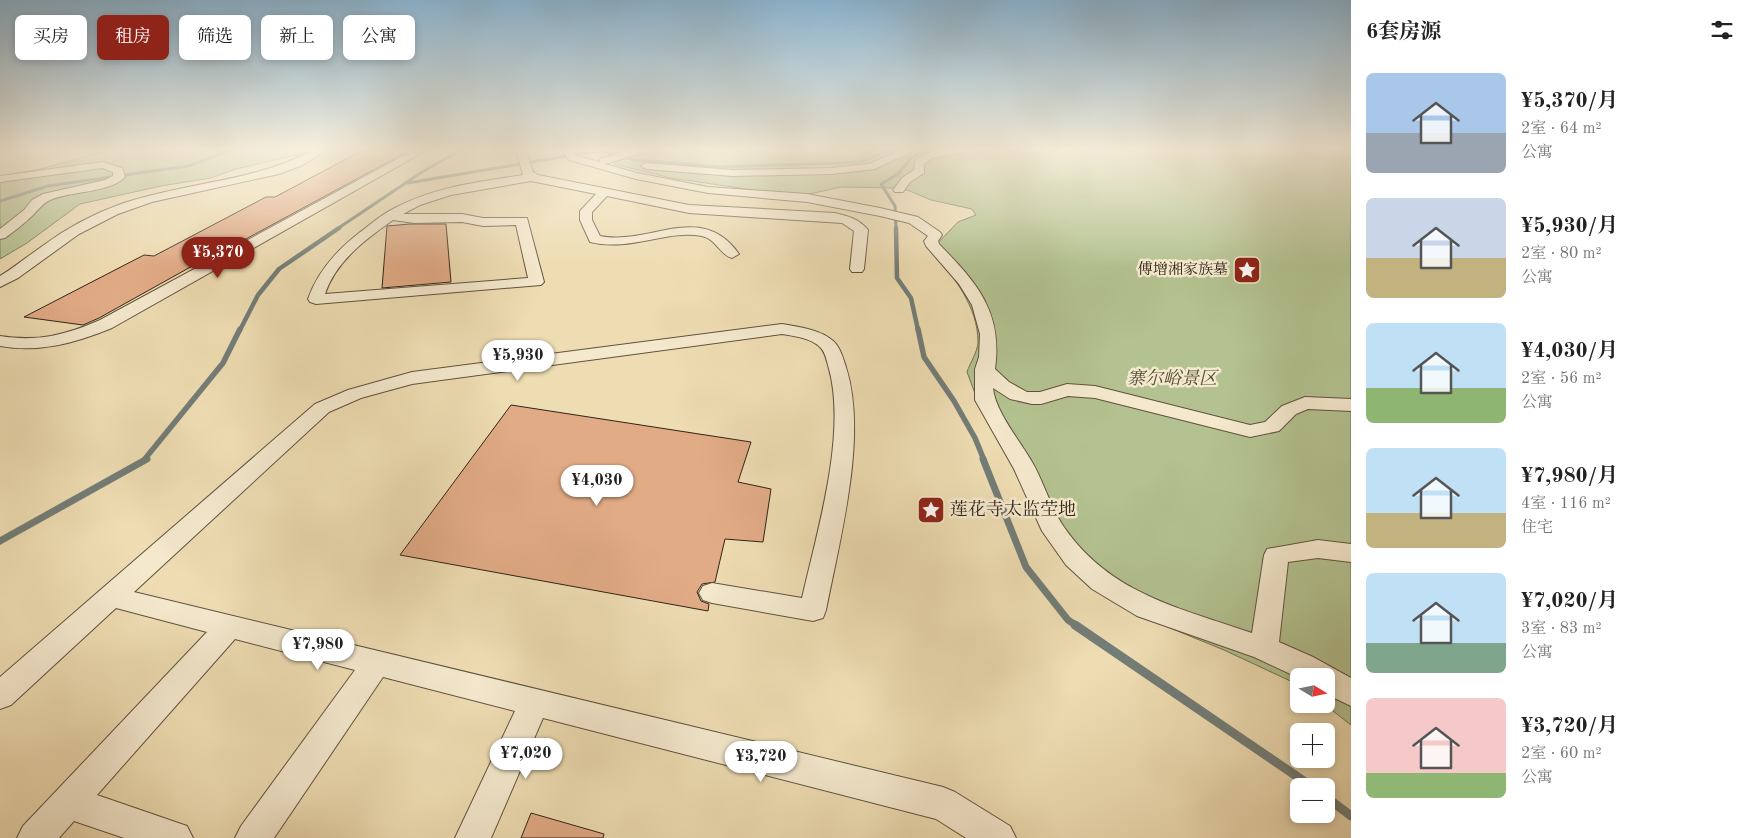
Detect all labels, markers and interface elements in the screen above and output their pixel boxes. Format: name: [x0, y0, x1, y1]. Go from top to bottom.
chip: 买房: [15, 15, 87, 60]
chip: 租房: [97, 15, 169, 60]
chip: 筛选: [179, 15, 251, 60]
chip: 新上: [261, 15, 333, 60]
chip: 公寓: [343, 15, 415, 60]
icon: filters: [1708, 16, 1736, 44]
text: 6套房源: [1366, 22, 1441, 43]
text: ¥5,370/月: [1521, 91, 1618, 112]
icon: home: [1406, 93, 1466, 153]
text: 2室 · 64 m²: [1521, 121, 1602, 137]
text: 公寓: [1521, 145, 1553, 161]
text: ¥5,930/月: [1521, 216, 1618, 237]
icon: home: [1406, 218, 1466, 278]
pin: ¥5,370: [177, 236, 259, 279]
text: ¥5,370: [193, 245, 243, 261]
text: 2室 · 80 m²: [1521, 246, 1602, 262]
place icon: 傅增湘家族墓: [1232, 255, 1262, 285]
place label: 傅增湘家族墓: [1138, 260, 1228, 278]
text: 公寓: [1521, 270, 1553, 286]
pin: ¥5,930: [477, 340, 559, 382]
text: ¥4,030/月: [1521, 341, 1618, 362]
icon: home: [1406, 343, 1466, 403]
text: ¥5,930: [493, 348, 543, 364]
park label: 寨尔峪景区: [1127, 368, 1219, 388]
text: 2室 · 56 m²: [1521, 371, 1602, 387]
text: 公寓: [1521, 395, 1553, 411]
pin: ¥4,030: [556, 464, 638, 507]
text: ¥7,980/月: [1521, 466, 1618, 487]
icon: home: [1406, 468, 1466, 528]
text: ¥4,030: [572, 473, 622, 489]
place icon: 莲花寺太监茔地: [916, 495, 946, 525]
text: 4室 · 116 m²: [1521, 496, 1611, 512]
place label: 莲花寺太监茔地: [950, 499, 1076, 519]
text: 住宅: [1521, 520, 1553, 536]
text: ¥7,020/月: [1521, 591, 1618, 612]
icon: home: [1406, 593, 1466, 653]
text: 3室 · 83 m²: [1521, 621, 1602, 637]
pin: ¥7,980: [277, 628, 359, 671]
text: ¥7,980: [293, 637, 343, 653]
text: 公寓: [1521, 645, 1553, 661]
north arrow: [1290, 668, 1335, 712]
map controls: [1290, 668, 1335, 823]
text: ¥3,720/月: [1521, 716, 1618, 737]
icon: home: [1406, 718, 1466, 778]
button: +: [1290, 723, 1335, 768]
pin: ¥7,020: [485, 738, 567, 780]
pin: ¥3,720: [720, 740, 802, 783]
text: ¥7,020: [501, 746, 551, 762]
text: 2室 · 60 m²: [1521, 746, 1602, 762]
text: ¥3,720: [736, 749, 786, 765]
text: 公寓: [1521, 770, 1553, 786]
button: −: [1290, 778, 1335, 823]

